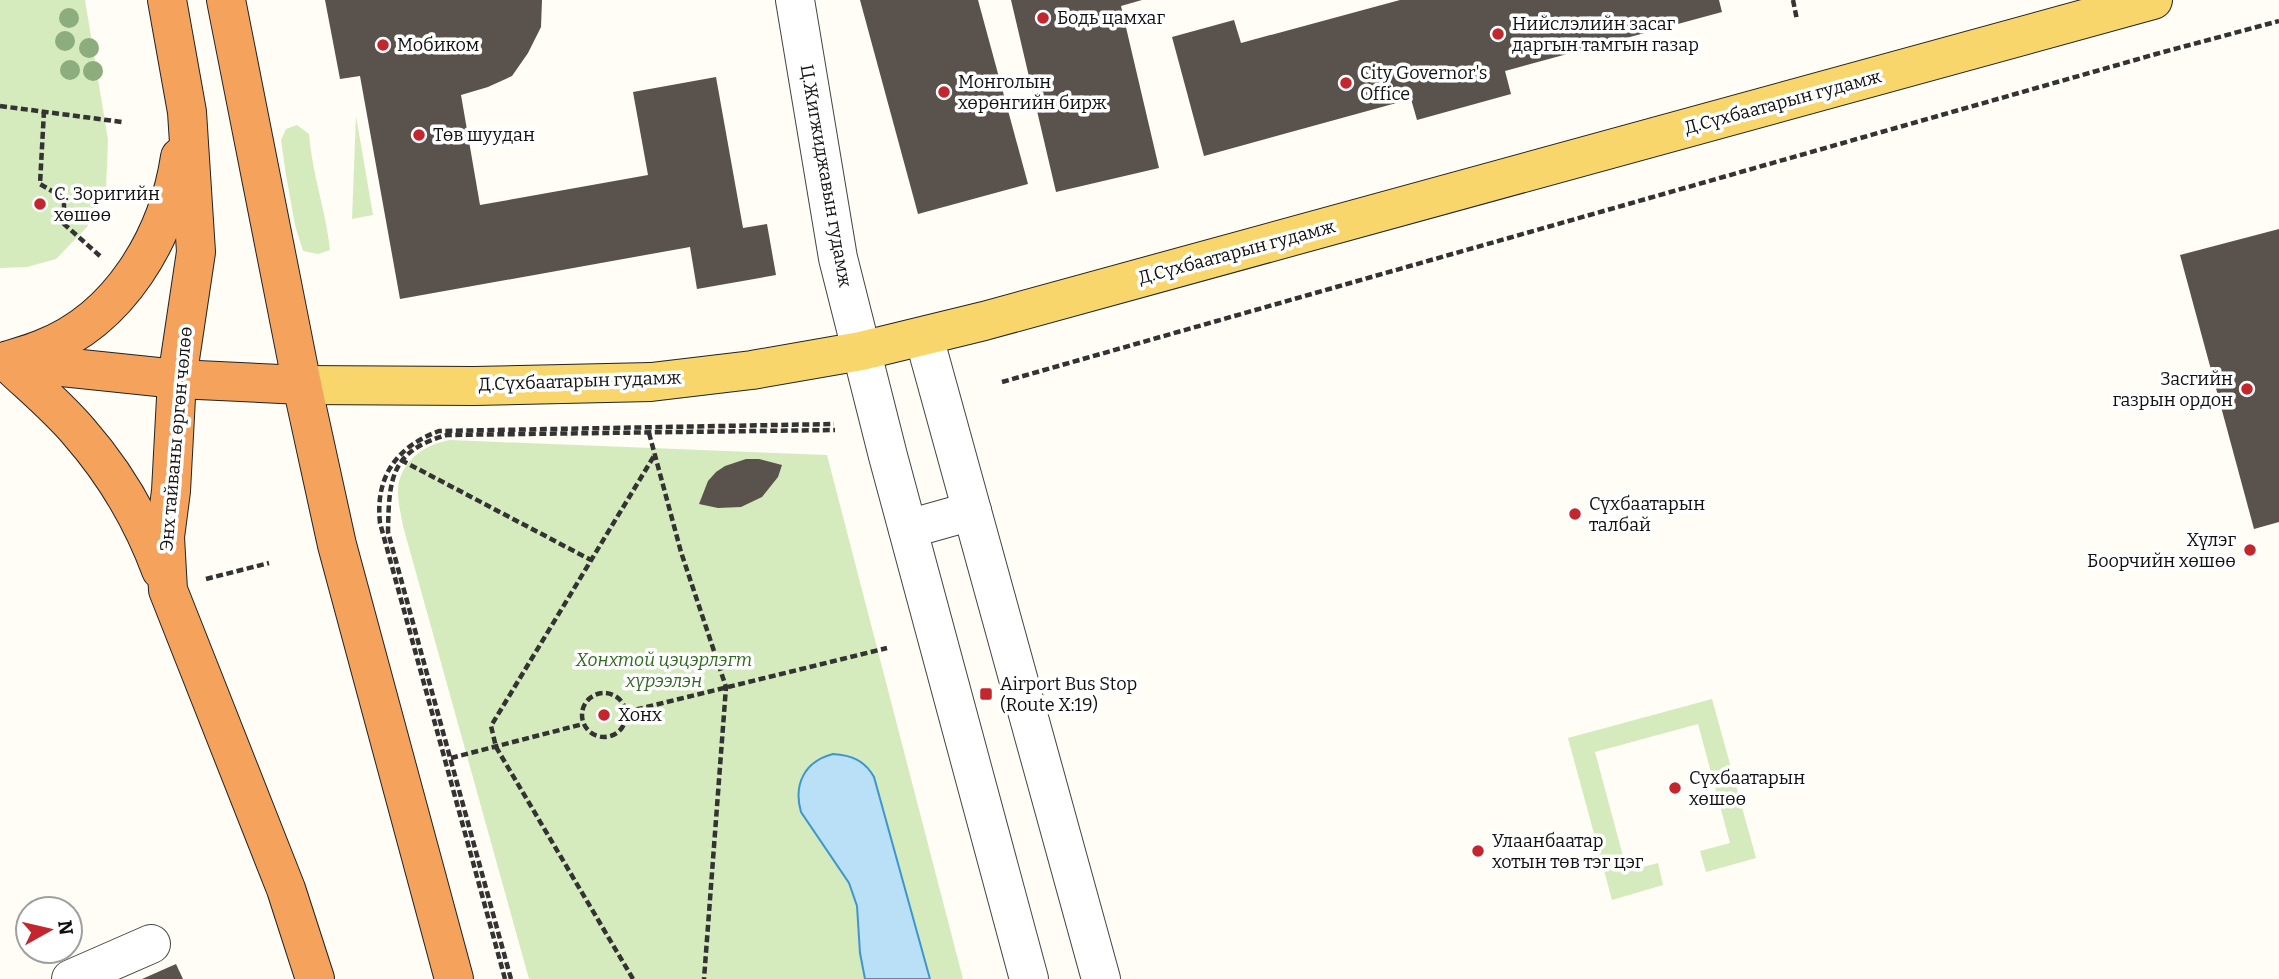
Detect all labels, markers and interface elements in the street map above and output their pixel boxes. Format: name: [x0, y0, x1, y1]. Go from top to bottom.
place label: Бодь цамхаг: [1057, 7, 1165, 29]
marker: Бодь цамхаг: [1035, 10, 1051, 26]
place label: Нийслэлийн засаг даргын тамгын газар: [1512, 13, 1699, 56]
marker: Нийслэлийн засаг даргын тамгын газар: [1490, 26, 1506, 42]
place label: Мобиком: [397, 34, 479, 56]
marker: Мобиком: [375, 37, 391, 53]
place label: City Governor's Office: [1360, 62, 1487, 105]
street label: Ц.Жигжиджавын гудамж: [796, 63, 856, 289]
street label: Д.Сүхбаатарын гудамж: [1682, 65, 1884, 139]
place label: Монголын хөрөнгийн бирж: [958, 71, 1107, 114]
marker: City Governor's Office: [1338, 75, 1354, 91]
marker: Монголын хөрөнгийн бирж: [936, 84, 952, 100]
place label: Төв шуудан: [433, 124, 535, 146]
marker: Төв шуудан: [411, 127, 427, 143]
place label: С. Зоригийн хөшөө: [54, 183, 160, 226]
marker: С. Зоригийн хөшөө: [32, 196, 48, 212]
street label: Д.Сүхбаатарын гудамж: [1136, 215, 1338, 289]
street label: Энх тайваны өргөн чөлөө: [155, 326, 197, 552]
street label: Д.Сүхбаатарын гудамж: [478, 366, 682, 396]
place label: Засгийн газрын ордон: [2112, 368, 2233, 411]
marker: Засгийн газрын ордон: [2239, 381, 2255, 397]
place label: Сүхбаатарын талбай: [1589, 493, 1705, 536]
marker: Сүхбаатарын талбай: [1567, 506, 1583, 522]
place label: Хүлэг Боорчийн хөшөө: [2087, 529, 2236, 572]
marker: Хүлэг Боорчийн хөшөө: [2242, 542, 2258, 558]
park label: Хонхтой цэцэрлэгт хүрээлэн: [575, 649, 752, 692]
place label: Airport Bus Stop (Route X:19): [1000, 673, 1137, 716]
marker: Airport Bus Stop (Route X:19): [978, 686, 994, 702]
place label: Хонх: [618, 704, 662, 726]
marker: Хонх: [596, 707, 612, 723]
place label: Сүхбаатарын хөшөө: [1689, 767, 1805, 810]
marker: Сүхбаатарын хөшөө: [1667, 780, 1683, 796]
place label: Улаанбаатар хотын төв тэг цэг: [1492, 830, 1644, 873]
marker: Улаанбаатар хотын төв тэг цэг: [1470, 843, 1486, 859]
north arrow: [14, 895, 84, 965]
text: N: [53, 919, 78, 937]

